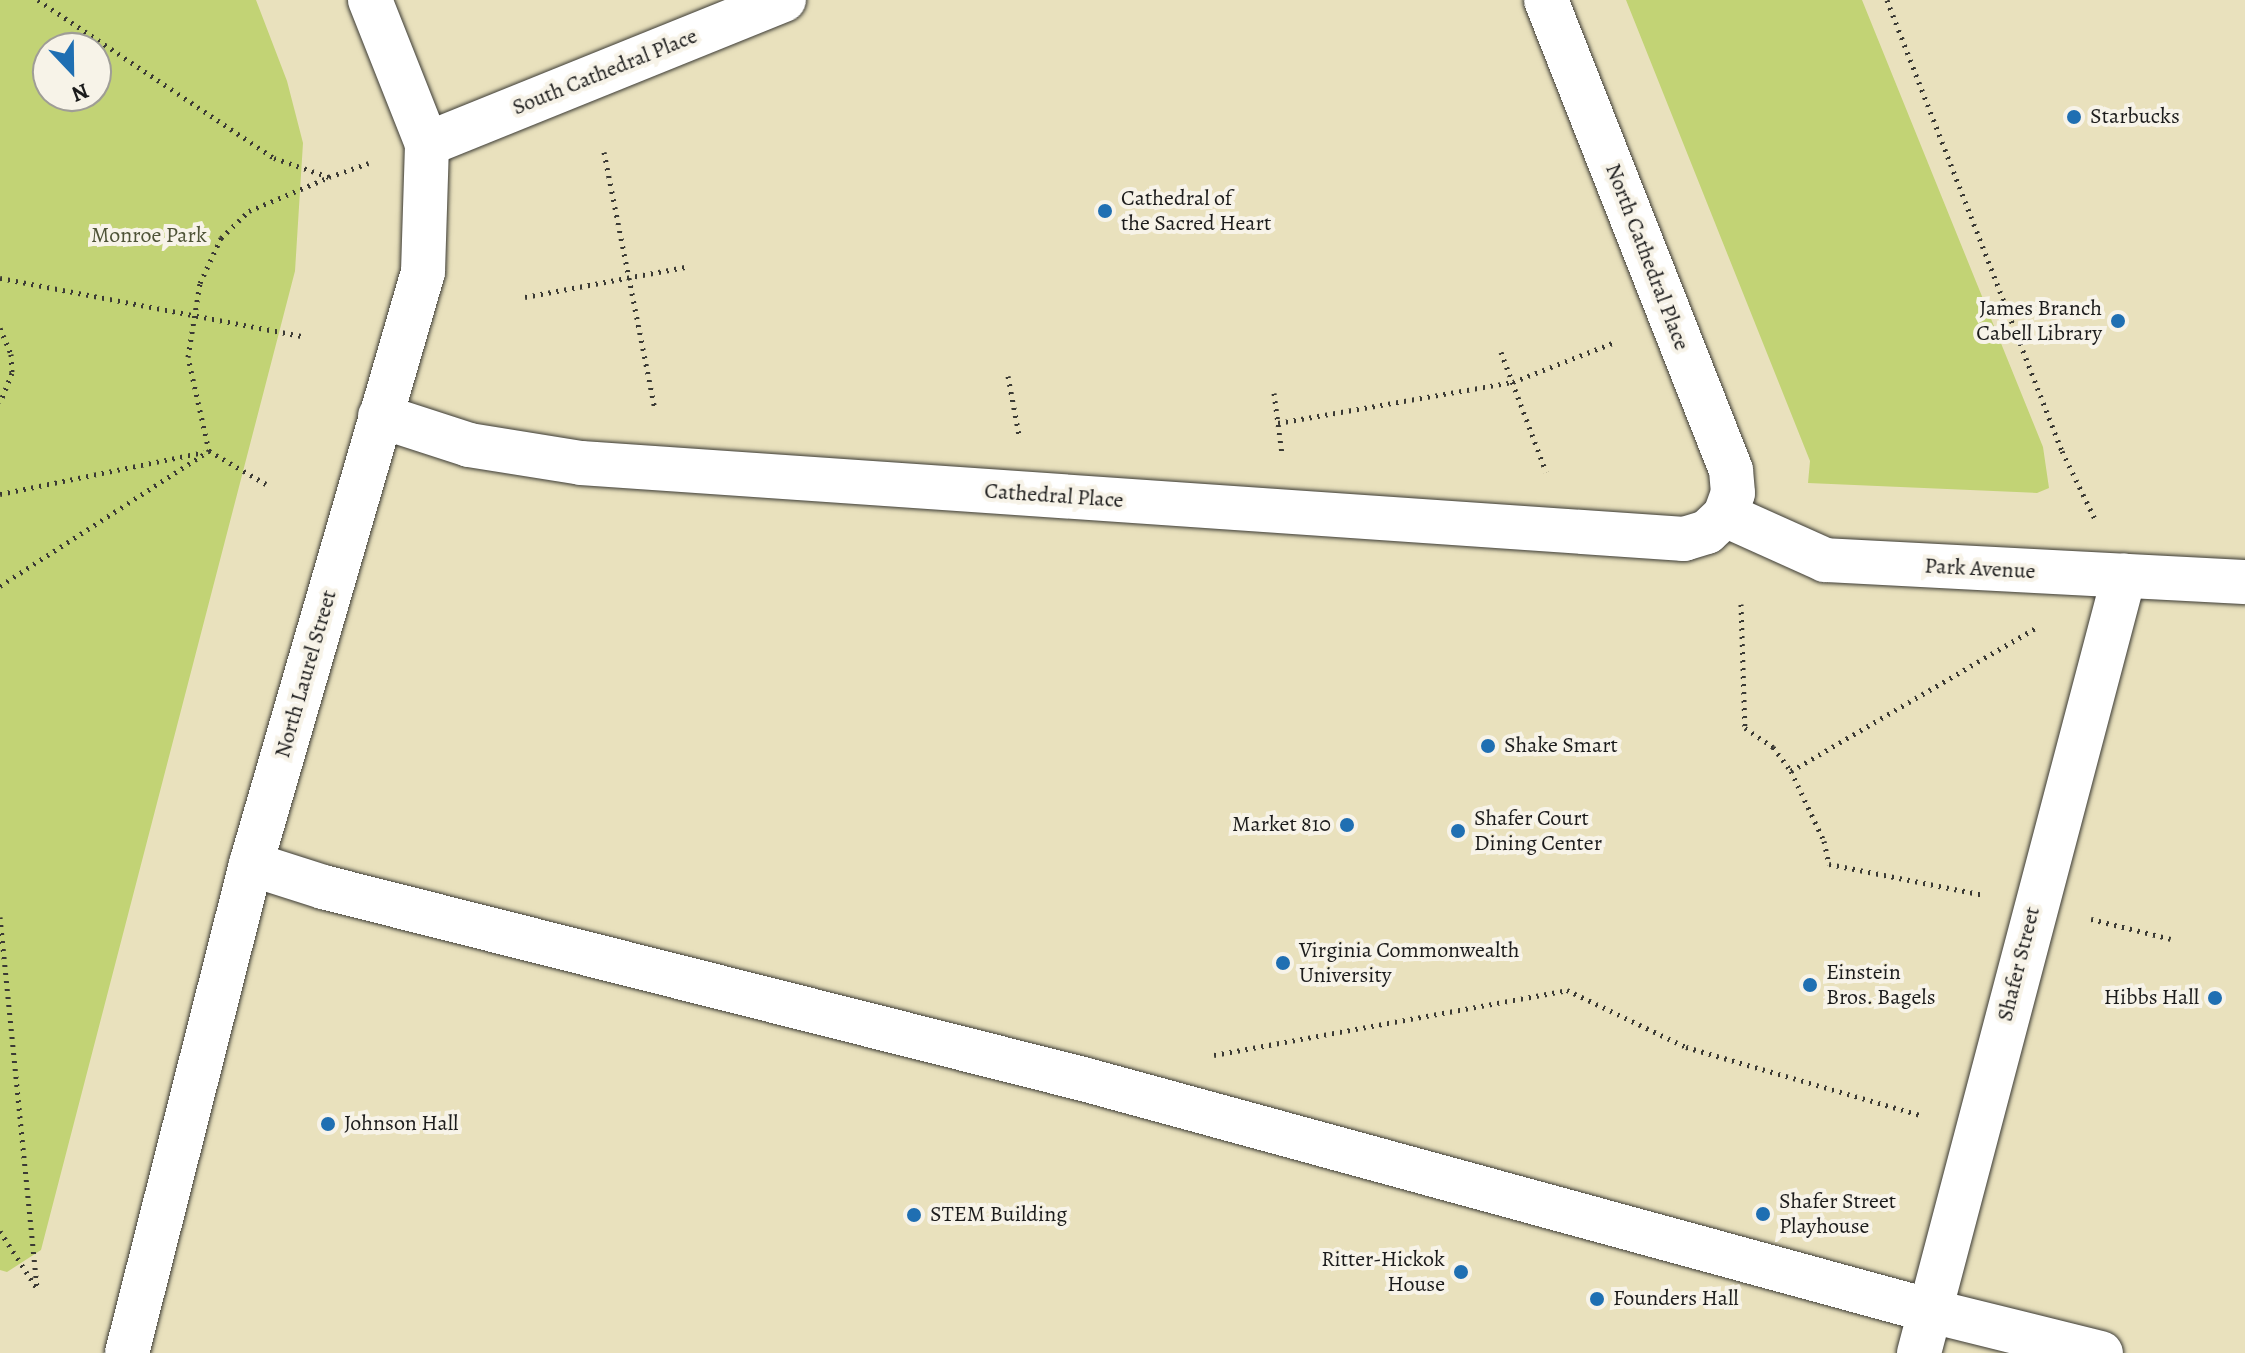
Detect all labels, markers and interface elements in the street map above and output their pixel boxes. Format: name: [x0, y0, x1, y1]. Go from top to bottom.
street label: South Cathedral Place: [509, 23, 701, 121]
north arrow: [32, 32, 112, 112]
text: N: [67, 75, 93, 109]
place label: Starbucks: [2090, 104, 2180, 130]
marker: Starbucks: [2065, 108, 2083, 126]
street label: North Cathedral Place: [1599, 160, 1695, 354]
place label: Cathedral of the Sacred Heart: [1121, 185, 1271, 236]
marker: Cathedral of the Sacred Heart: [1096, 202, 1114, 220]
park label: Monroe Park: [91, 223, 207, 249]
place label: James Branch Cabell Library: [1976, 295, 2102, 346]
marker: James Branch Cabell Library: [2109, 312, 2127, 330]
street label: Cathedral Place: [984, 478, 1124, 514]
street label: Park Avenue: [1924, 553, 2036, 585]
street label: North Laurel Street: [269, 587, 343, 761]
place label: Shake Smart: [1504, 733, 1618, 759]
marker: Shake Smart: [1479, 737, 1497, 755]
place label: Shafer Court Dining Center: [1474, 805, 1602, 856]
place label: Market 810: [1232, 812, 1331, 838]
marker: Market 810: [1338, 816, 1356, 834]
marker: Shafer Court Dining Center: [1449, 822, 1467, 840]
street label: Shafer Street: [1992, 904, 2046, 1024]
place label: Virginia Commonwealth University: [1299, 937, 1519, 988]
marker: Virginia Commonwealth University: [1274, 954, 1292, 972]
place label: Einstein Bros. Bagels: [1826, 959, 1936, 1010]
marker: Einstein Bros. Bagels: [1801, 976, 1819, 994]
place label: Hibbs Hall: [2104, 985, 2199, 1011]
marker: Hibbs Hall: [2206, 989, 2224, 1007]
place label: Johnson Hall: [344, 1111, 458, 1137]
marker: Johnson Hall: [319, 1115, 337, 1133]
place label: Shafer Street Playhouse: [1779, 1188, 1896, 1240]
place label: STEM Building: [930, 1202, 1067, 1228]
marker: Shafer Street Playhouse: [1754, 1205, 1772, 1223]
marker: STEM Building: [905, 1206, 923, 1224]
place label: Ritter-Hickok House: [1321, 1246, 1445, 1298]
marker: Ritter-Hickok House: [1452, 1263, 1470, 1281]
place label: Founders Hall: [1613, 1286, 1739, 1312]
marker: Founders Hall: [1588, 1290, 1606, 1308]

